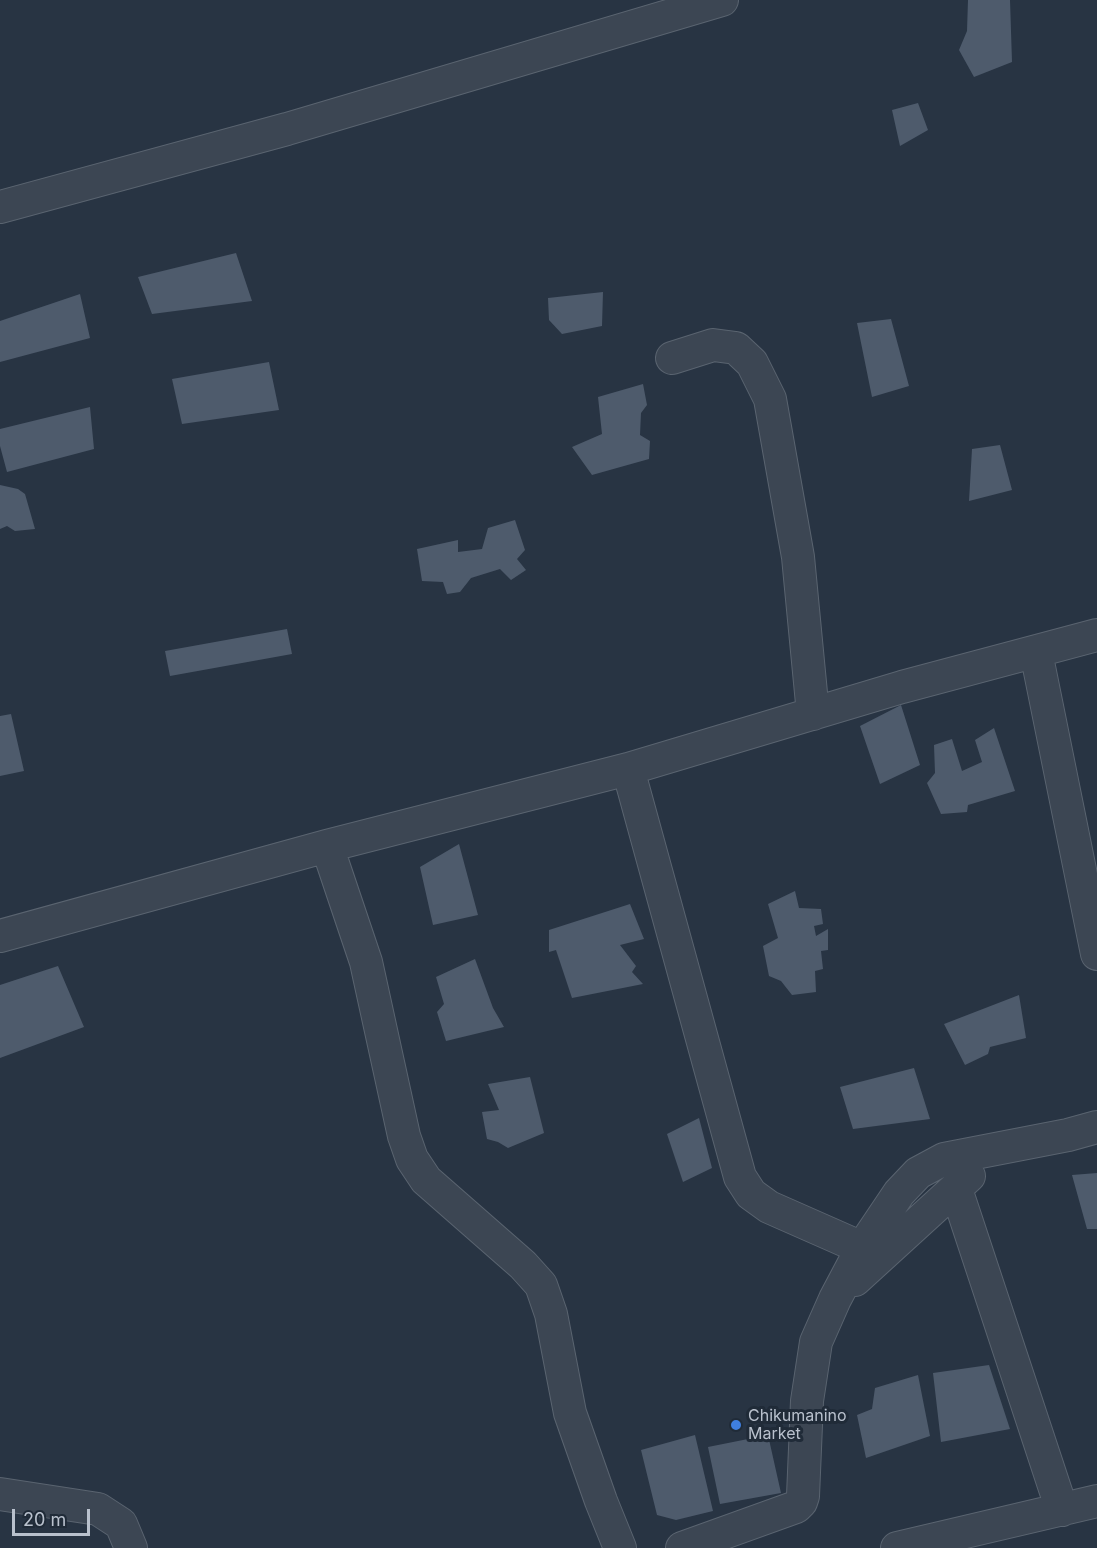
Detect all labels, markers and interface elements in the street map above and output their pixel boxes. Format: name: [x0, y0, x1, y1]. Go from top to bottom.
place label: Chikumanino Market: [748, 1406, 847, 1444]
marker: Chikumanino Market: [729, 1418, 743, 1432]
scale bar: [15, 1497, 93, 1535]
text: 20 m: [23, 1509, 66, 1530]

